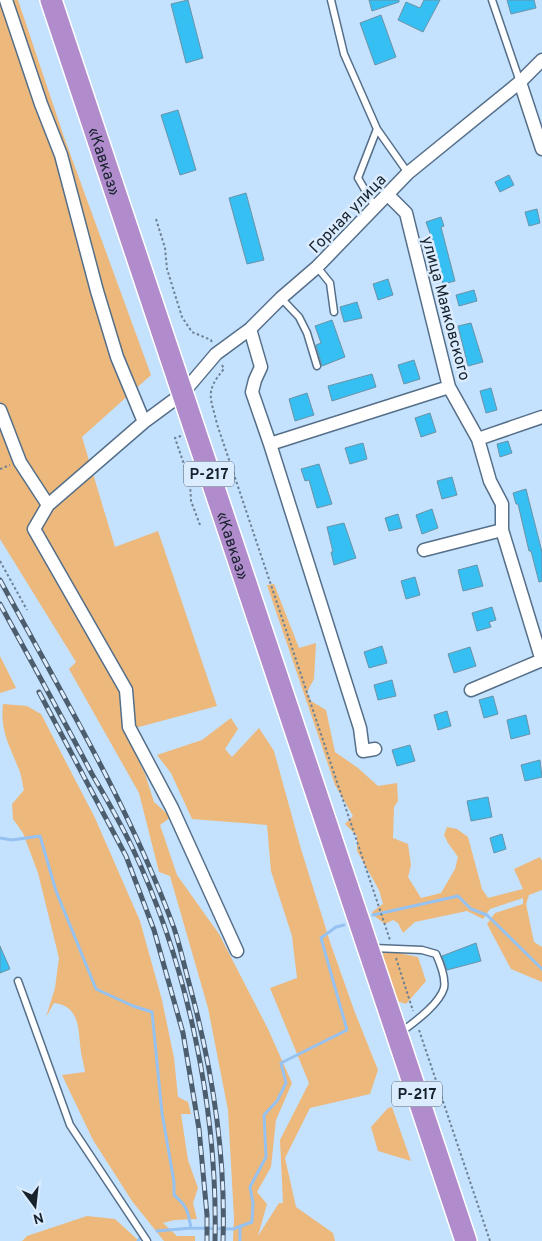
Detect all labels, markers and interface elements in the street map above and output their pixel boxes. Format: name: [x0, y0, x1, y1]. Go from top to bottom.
street label: «Кавказ»: [82, 125, 124, 199]
street label: Горная улица: [306, 171, 391, 258]
street label: улица Маяковского: [416, 234, 474, 383]
road number: Р-217: [184, 462, 234, 486]
street label: «Кавказ»: [211, 509, 252, 583]
road number: Р-217: [392, 1082, 442, 1106]
north arrow: [10, 1181, 60, 1231]
text: N: [31, 1208, 45, 1227]

